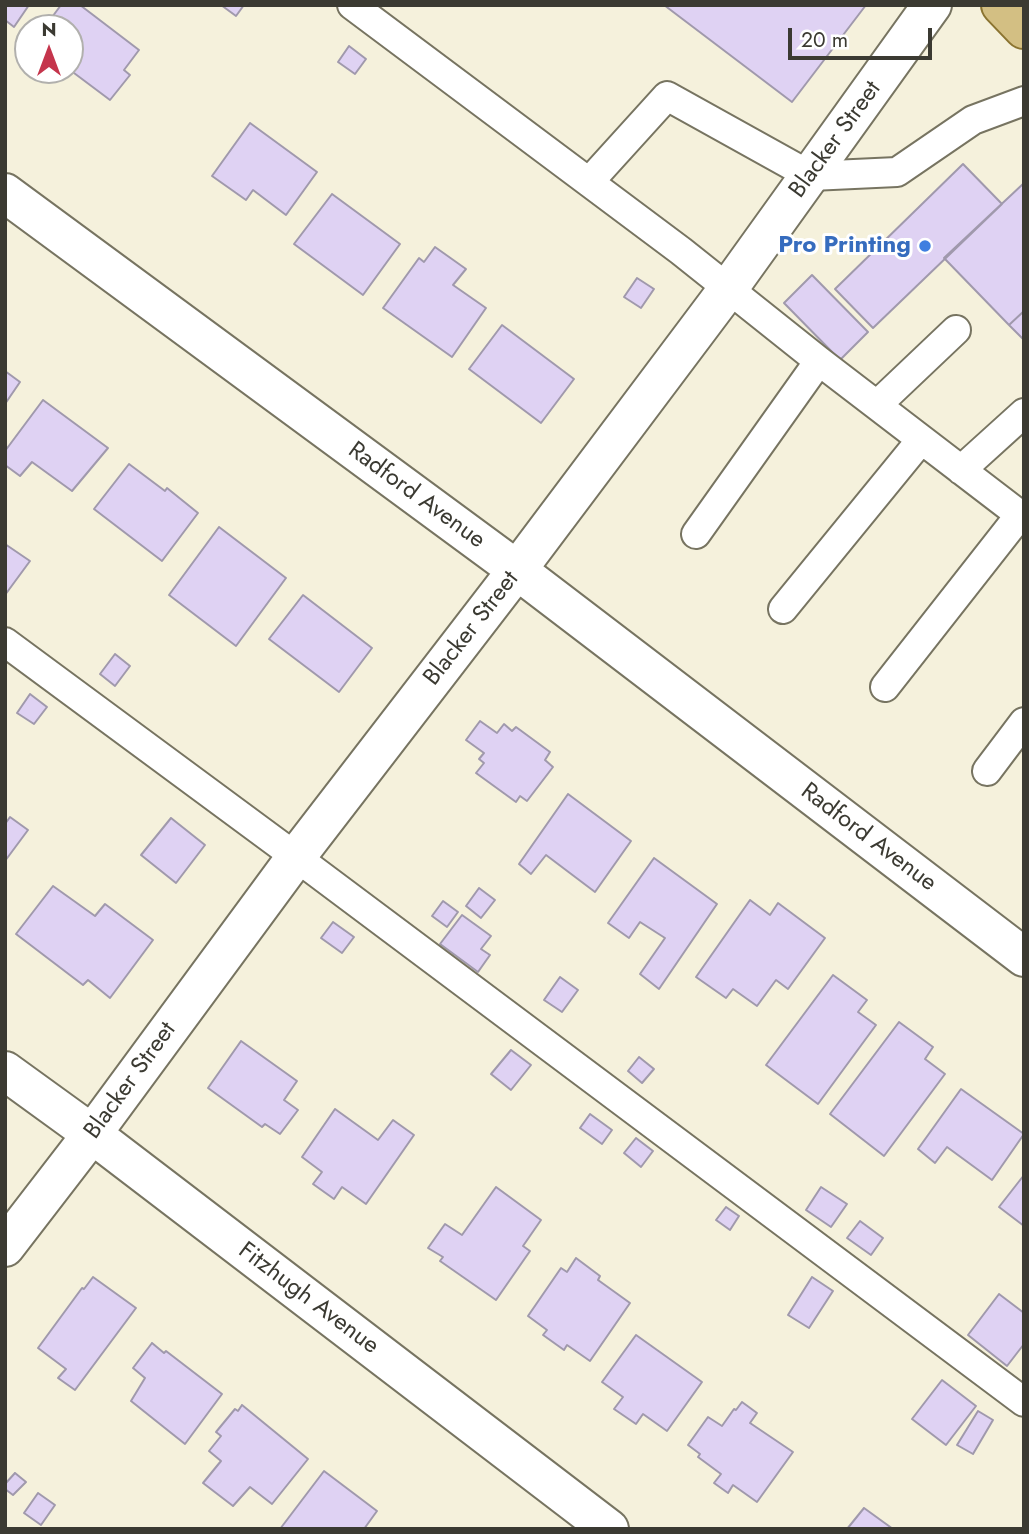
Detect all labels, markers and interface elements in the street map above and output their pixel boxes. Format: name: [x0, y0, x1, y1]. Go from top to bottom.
north arrow: [14, 14, 84, 84]
scale bar: [791, 14, 934, 58]
text: N: [41, 16, 57, 43]
text: 20 m: [801, 25, 848, 55]
street label: Blacker Street: [784, 76, 888, 204]
place label: Pro Printing: [778, 232, 911, 260]
marker: Pro Printing: [917, 238, 933, 254]
street label: Radford Avenue: [342, 437, 490, 555]
street label: Blacker Street: [418, 566, 526, 692]
street label: Radford Avenue: [794, 778, 942, 898]
street label: Blacker Street: [79, 1017, 183, 1145]
street label: Fitzhugh Avenue: [232, 1237, 384, 1361]

